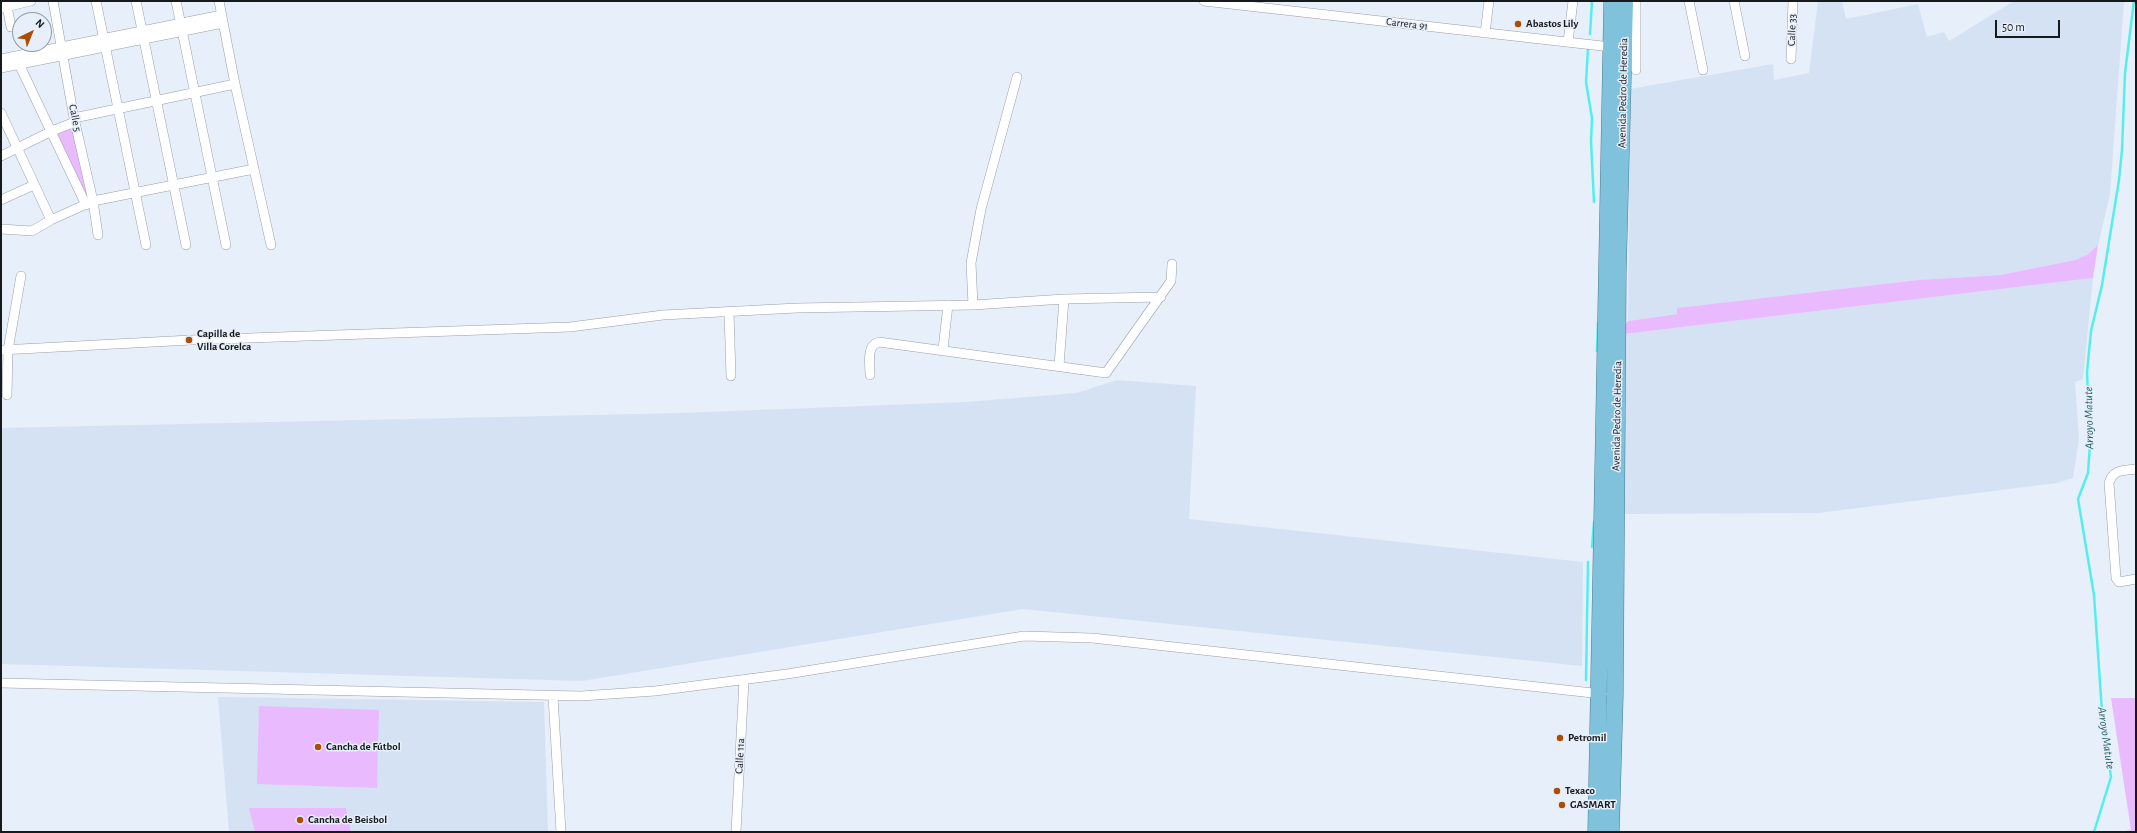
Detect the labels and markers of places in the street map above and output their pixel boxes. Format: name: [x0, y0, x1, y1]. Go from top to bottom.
place label: Abastos Lily: [1526, 17, 1578, 31]
marker: Abastos Lily: [1513, 19, 1523, 29]
place label: Capilla de Villa Corelca: [197, 327, 251, 353]
marker: Capilla de Villa Corelca: [184, 335, 194, 345]
place label: Petromil: [1568, 731, 1606, 745]
marker: Petromil: [1555, 733, 1565, 743]
place label: Cancha de Fútbol: [326, 740, 401, 754]
marker: Cancha de Fútbol: [313, 742, 323, 752]
place label: Texaco: [1565, 784, 1595, 798]
marker: Texaco: [1552, 786, 1562, 796]
place label: GASMART: [1570, 798, 1616, 812]
marker: GASMART: [1557, 800, 1567, 810]
place label: Cancha de Beisbol: [308, 813, 387, 827]
marker: Cancha de Beisbol: [295, 815, 305, 825]

